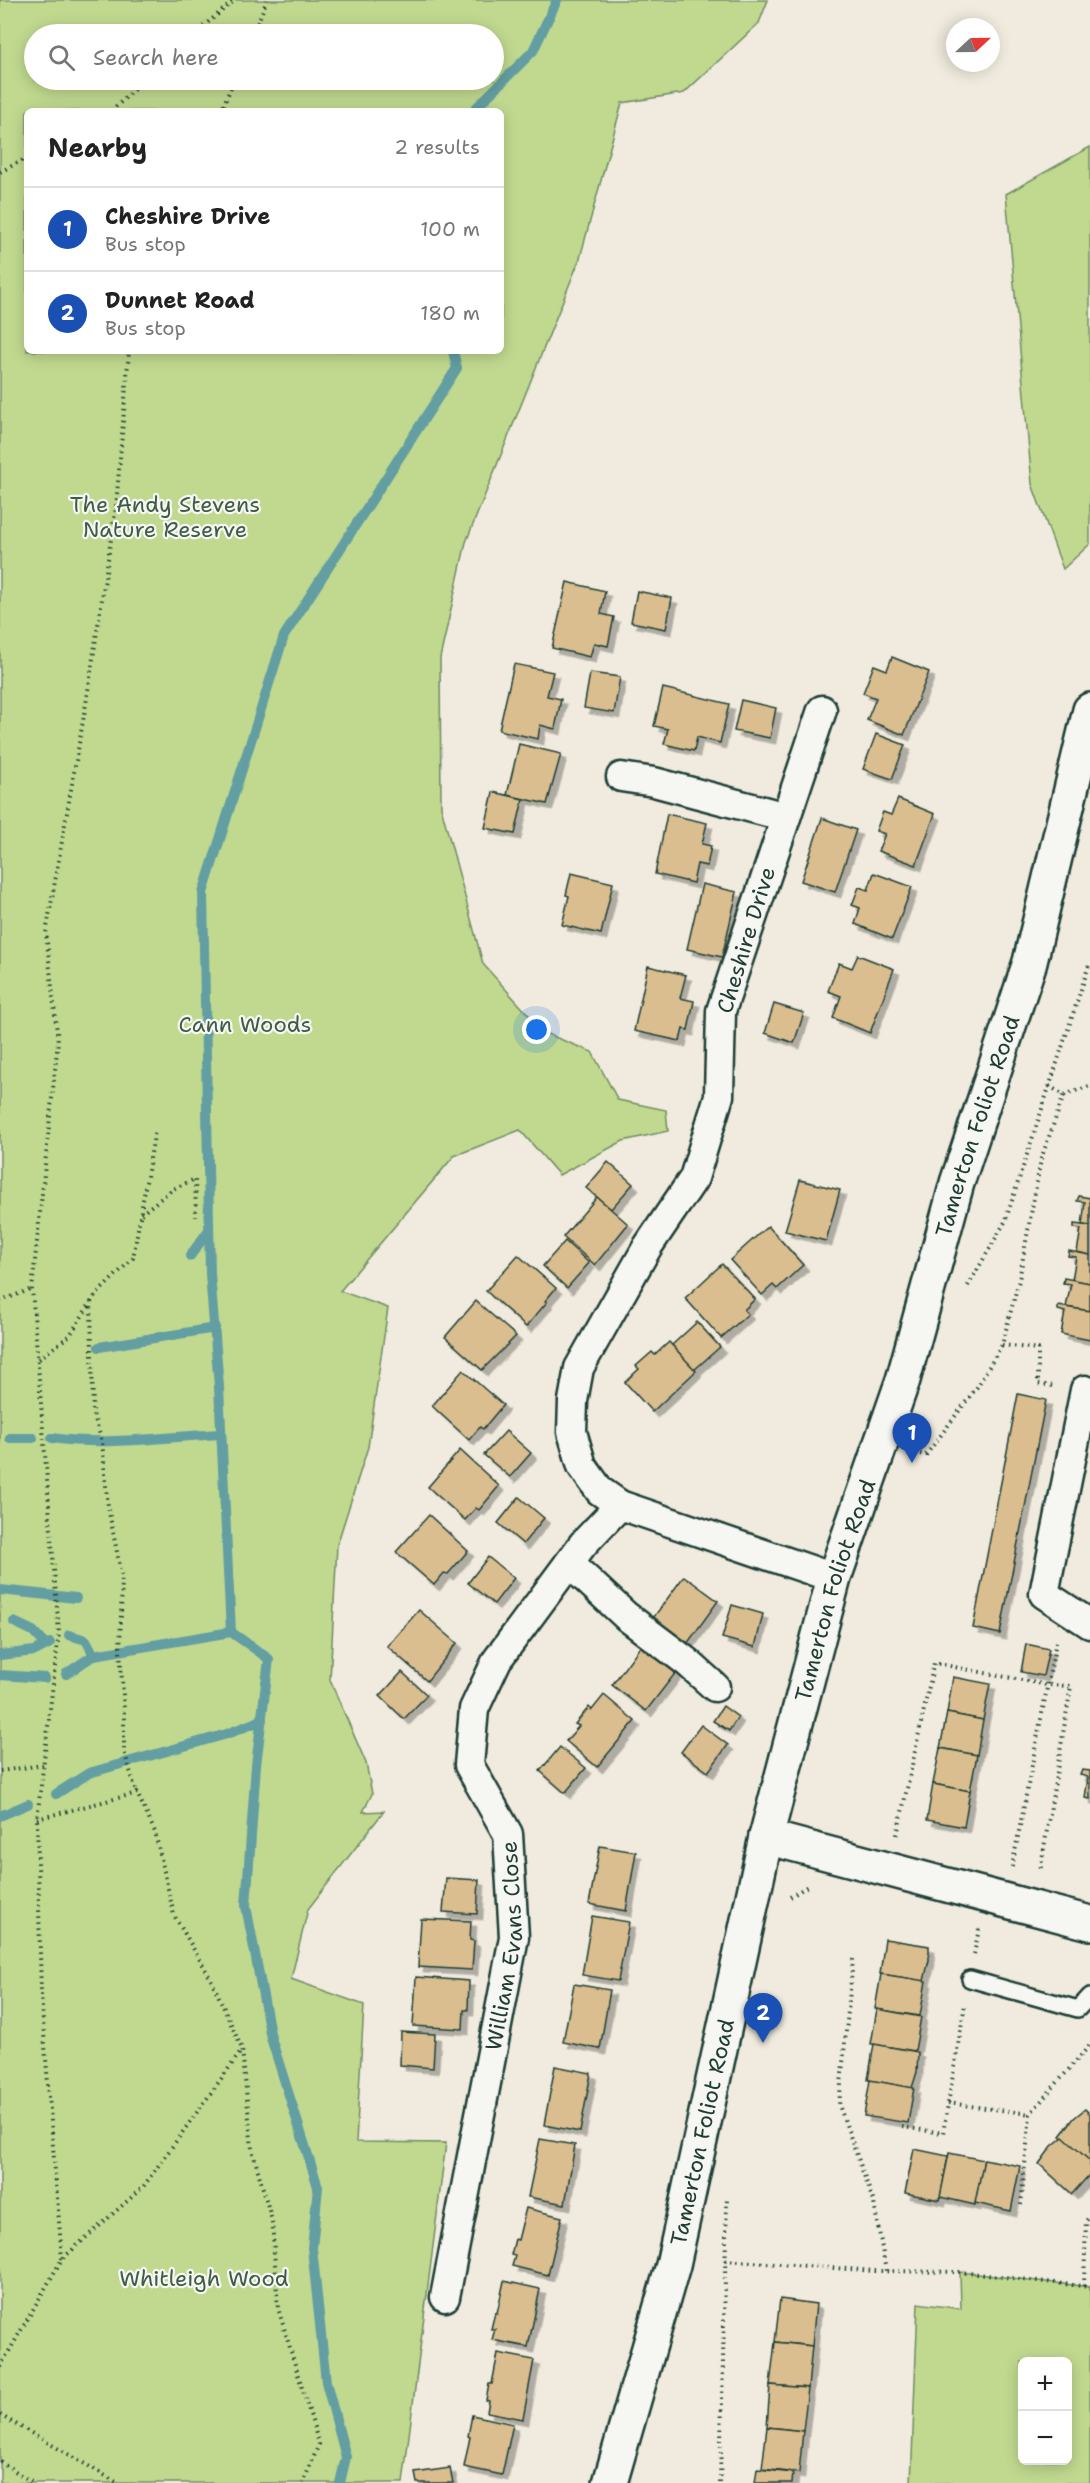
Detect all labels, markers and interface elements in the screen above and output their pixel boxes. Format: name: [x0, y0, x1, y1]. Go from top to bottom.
north arrow: [946, 18, 1000, 72]
search box: [24, 24, 504, 90]
icon: search: [45, 41, 78, 74]
text: Search here: [93, 43, 219, 72]
text: Nearby: [48, 130, 147, 165]
text: 2 results: [394, 134, 480, 160]
text: Cheshire Drive: [105, 202, 270, 231]
text: 1: [63, 216, 72, 242]
text: 100 m: [420, 216, 480, 242]
text: Bus stop: [105, 231, 186, 257]
text: Dunnet Road: [105, 286, 255, 315]
text: 2: [61, 300, 75, 326]
text: 180 m: [420, 300, 480, 326]
text: Bus stop: [105, 315, 186, 341]
park label: The Andy Stevens Nature Reserve: [70, 490, 260, 544]
street label: Cheshire Drive: [710, 863, 782, 1017]
park label: Cann Woods: [179, 1010, 312, 1039]
street label: Tamerton Foliot Road: [928, 1011, 1026, 1240]
your location: [522, 1015, 551, 1044]
pin: 1: [892, 1414, 932, 1463]
street label: Tamerton Foliot Road: [788, 1475, 882, 1705]
street label: William Evans Close: [478, 1840, 529, 2053]
pin: 2: [744, 1994, 783, 2043]
street label: Tamerton Foliot Road: [663, 2016, 741, 2248]
park label: Whitleigh Wood: [119, 2264, 289, 2293]
map controls: [1018, 2357, 1072, 2465]
button: +: [1018, 2357, 1072, 2411]
button: −: [1018, 2411, 1072, 2465]

